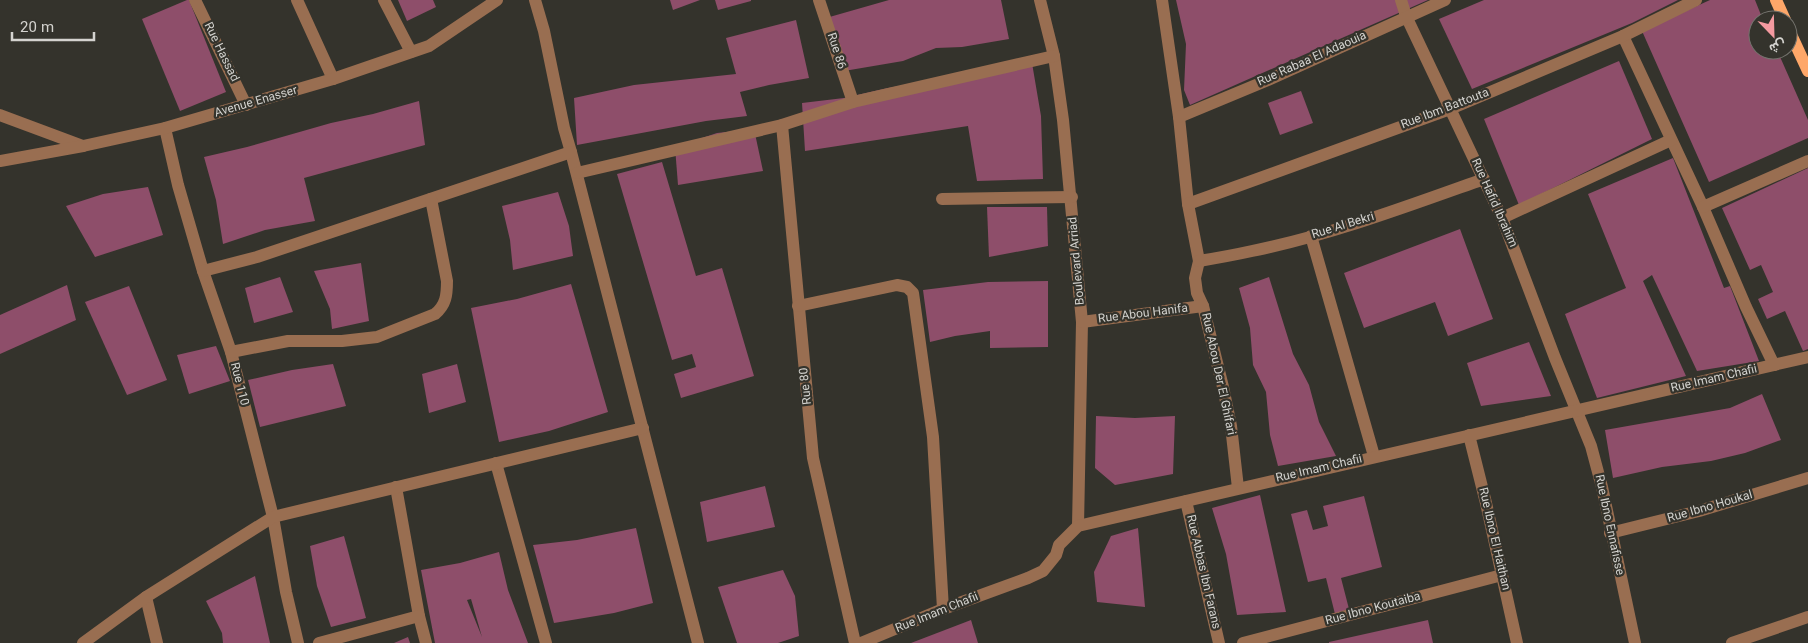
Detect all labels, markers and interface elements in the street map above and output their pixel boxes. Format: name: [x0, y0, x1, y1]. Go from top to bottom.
scale bar: [12, 10, 95, 42]
north arrow: [1748, 10, 1798, 60]
text: 20 m: [20, 17, 54, 40]
street label: Rue Hassad: [199, 19, 243, 85]
street label: Rue Rabaa El Adaouia: [1255, 27, 1369, 91]
street label: Rue 86: [822, 31, 850, 72]
text: ش: [1765, 32, 1789, 59]
street label: Avenue Enasser: [213, 82, 299, 122]
street label: Rue Ibm Battouta: [1398, 84, 1492, 134]
street label: Rue Hafid Ibrahim: [1466, 156, 1522, 250]
street label: Rue Al Bekri: [1310, 208, 1377, 244]
street label: Boulevard Arriad: [1064, 216, 1090, 306]
street label: Rue Abou Hanifa: [1097, 300, 1189, 328]
street label: Rue Abou Der El Ghifari: [1196, 311, 1240, 437]
street label: Rue Imam Chafii: [1669, 360, 1759, 398]
street label: Rue 110: [225, 361, 253, 408]
street label: Rue 80: [795, 366, 817, 405]
street label: Rue Imam Chafii: [1274, 450, 1364, 488]
street label: Rue Ibno Ennafisse: [1590, 473, 1628, 577]
street label: Rue Ibno El Haithan: [1473, 486, 1515, 592]
street label: Rue Ibno Houkal: [1665, 486, 1755, 528]
street label: Rue Abbas Ibn Farans: [1181, 513, 1225, 631]
street label: Rue Imam Chafii: [893, 588, 981, 638]
street label: Rue Ibno Koutaiba: [1323, 588, 1423, 630]

